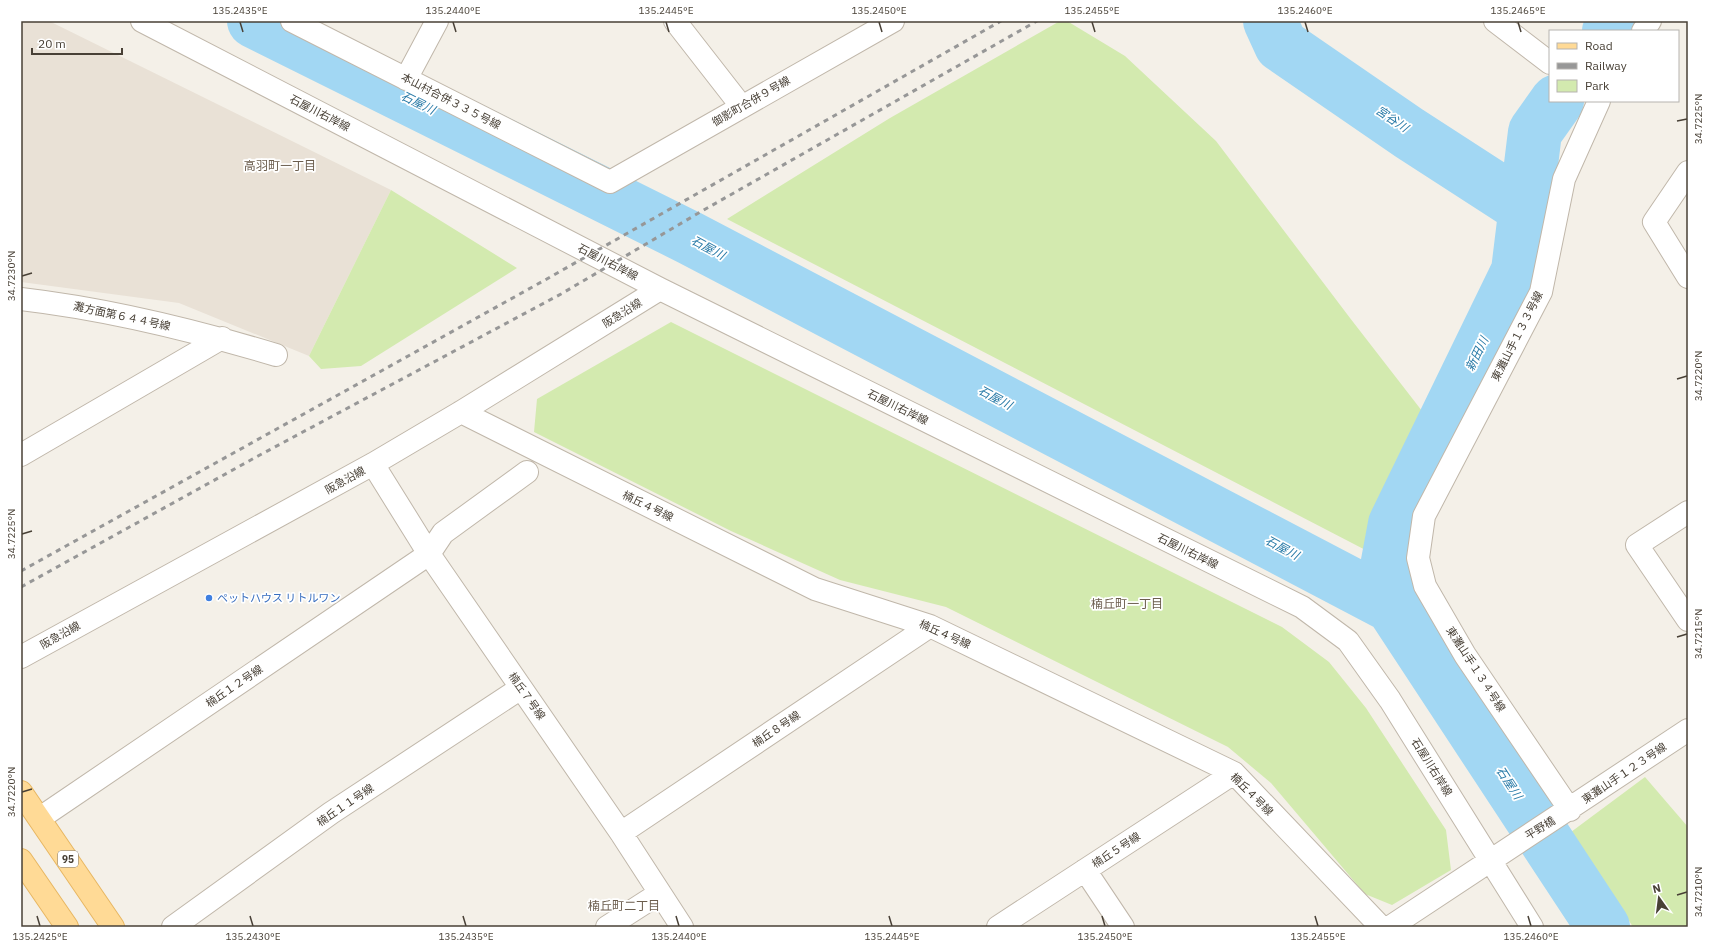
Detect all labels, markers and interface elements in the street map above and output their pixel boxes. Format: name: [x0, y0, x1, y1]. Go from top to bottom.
text: 135.2435°E: [212, 4, 268, 17]
text: 135.2440°E: [425, 4, 481, 17]
text: 135.2445°E: [638, 4, 694, 17]
text: 135.2450°E: [851, 4, 907, 17]
text: 135.2455°E: [1064, 4, 1120, 17]
text: 135.2460°E: [1277, 4, 1333, 17]
text: 135.2465°E: [1490, 4, 1546, 17]
scale bar: [32, 30, 122, 56]
legend: [1549, 30, 1679, 102]
text: 20 m: [38, 36, 66, 51]
text: Road: [1585, 38, 1613, 53]
text: Railway: [1585, 58, 1627, 73]
street label: 本山村合併３３５号線: [399, 70, 503, 132]
street label: 御影町合併９号線: [709, 73, 793, 130]
text: Park: [1585, 78, 1610, 93]
water label: 石屋川: [399, 88, 439, 118]
street label: 石屋川右岸線: [287, 92, 353, 134]
text: 34.7225°N: [1692, 94, 1705, 144]
water label: 宮谷川: [1373, 102, 1413, 136]
district label: 高羽町一丁目: [244, 158, 316, 173]
water label: 石屋川: [689, 232, 729, 264]
street label: 石屋川右岸線: [575, 241, 641, 283]
text: 34.7230°N: [5, 251, 18, 301]
street label: 東灘山手１３３号線: [1488, 289, 1546, 383]
street label: 阪急沿線: [600, 295, 644, 331]
street label: 灘方面第６４４号線: [72, 299, 172, 333]
water label: 新田川: [1462, 333, 1492, 373]
text: 34.7220°N: [1692, 351, 1705, 401]
water label: 石屋川: [976, 382, 1016, 414]
street label: 石屋川右岸線: [865, 386, 931, 428]
street label: 阪急沿線: [322, 463, 368, 497]
street label: 楠丘４号線: [620, 488, 676, 524]
text: 34.7225°N: [5, 509, 18, 559]
street label: 石屋川右岸線: [1155, 530, 1221, 572]
water label: 石屋川: [1263, 532, 1303, 564]
place label: ペットハウス リトルワン: [217, 591, 341, 605]
marker: ペットハウス リトルワン: [204, 593, 214, 603]
district label: 楠丘町一丁目: [1091, 596, 1163, 611]
text: 34.7215°N: [1692, 609, 1705, 659]
street label: 楠丘４号線: [917, 616, 973, 652]
street label: 阪急沿線: [37, 618, 83, 652]
street label: 東灘山手１３４号線: [1443, 624, 1509, 714]
street label: 楠丘１２号線: [203, 662, 265, 710]
street label: 楠丘７号線: [505, 669, 549, 723]
street label: 楠丘８号線: [749, 708, 803, 750]
street label: 石屋川右岸線: [1409, 735, 1455, 799]
street label: 東灘山手１２３号線: [1579, 740, 1669, 806]
water label: 石屋川: [1493, 764, 1527, 804]
text: 34.7220°N: [5, 767, 18, 817]
street label: 楠丘４号線: [1228, 770, 1276, 818]
street label: 楠丘１１号線: [314, 781, 376, 829]
street label: 平野橋: [1522, 814, 1558, 842]
street label: 楠丘５号線: [1089, 829, 1143, 871]
road number: 95: [58, 851, 78, 867]
text: 34.7210°N: [1692, 867, 1705, 917]
north arrow: [1639, 878, 1679, 918]
text: N: [1651, 881, 1662, 896]
district label: 楠丘町二丁目: [588, 898, 660, 913]
text: 135.2425°E: [12, 930, 68, 943]
text: 135.2430°E: [225, 930, 281, 943]
text: 135.2435°E: [438, 930, 494, 943]
text: 135.2440°E: [651, 930, 707, 943]
text: 135.2445°E: [864, 930, 920, 943]
text: 135.2450°E: [1077, 930, 1133, 943]
text: 135.2455°E: [1290, 930, 1346, 943]
text: 135.2460°E: [1503, 930, 1559, 943]

